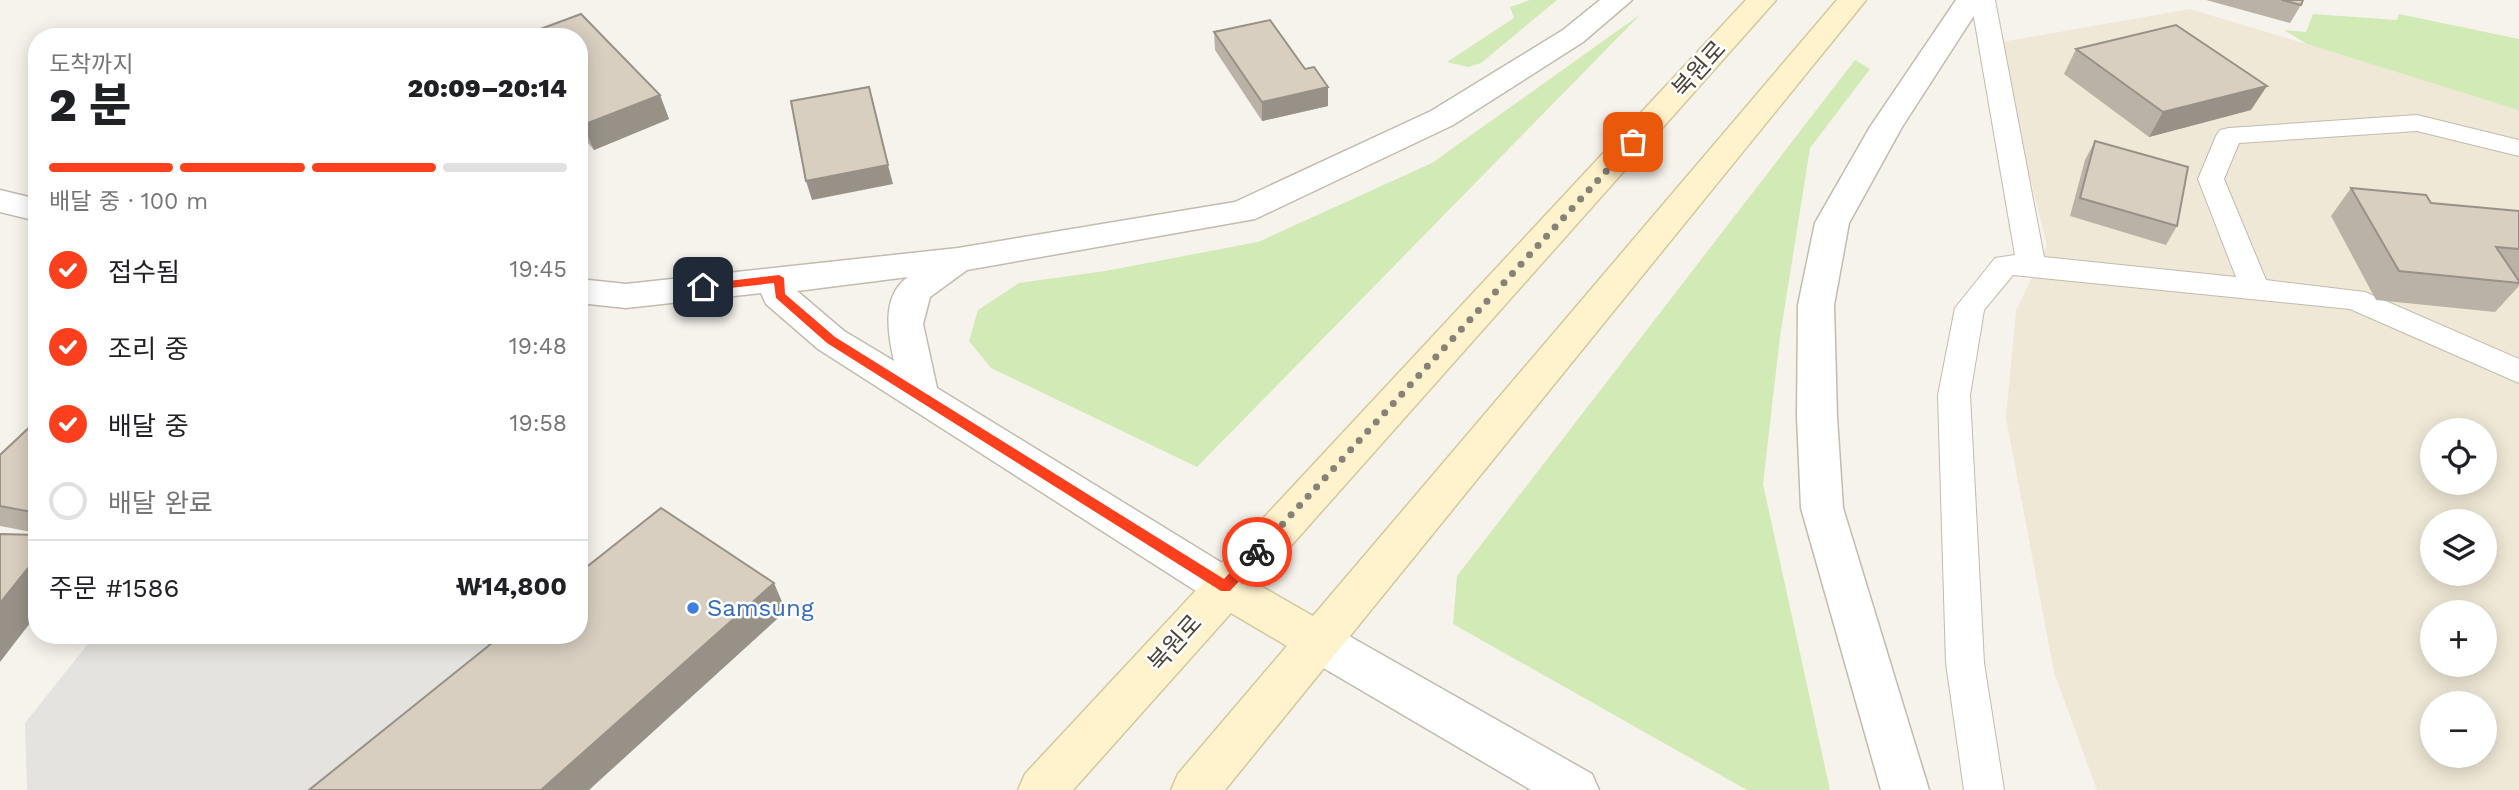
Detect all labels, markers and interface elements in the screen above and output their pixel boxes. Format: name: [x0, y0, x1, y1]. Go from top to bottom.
street label: 북원로: [1666, 35, 1732, 103]
text: 도착까지: [49, 51, 134, 78]
text: 20:09–20:14: [407, 73, 567, 103]
text: 2 분: [49, 78, 131, 132]
pin: [1603, 112, 1663, 172]
icon: bag: [1614, 123, 1652, 161]
text: 배달 중 · 100 m: [49, 188, 208, 215]
icon: check: [49, 251, 87, 289]
text: 19:45: [510, 256, 567, 283]
text: 접수됨: [108, 257, 180, 287]
pin: [673, 257, 733, 317]
icon: home: [684, 268, 722, 306]
icon: check: [49, 328, 87, 366]
text: 19:48: [509, 333, 567, 360]
text: 조리 중: [108, 334, 189, 364]
icon: check: [49, 405, 87, 443]
text: 19:58: [509, 410, 567, 437]
text: 배달 중: [108, 411, 189, 441]
map controls: [2420, 418, 2497, 768]
button: locate: [2420, 418, 2497, 495]
text: 배달 완료: [108, 488, 213, 518]
button: layers: [2420, 509, 2497, 586]
courier: [1222, 517, 1292, 587]
icon: bike: [1238, 533, 1276, 571]
text: ₩14,800: [456, 571, 567, 601]
text: 주문 #1586: [49, 573, 179, 603]
place label: Samsung: [707, 594, 814, 622]
marker: Samsung: [685, 600, 701, 616]
button: +: [2420, 600, 2497, 677]
street label: 북원로: [1142, 609, 1208, 677]
button: −: [2420, 691, 2497, 768]

